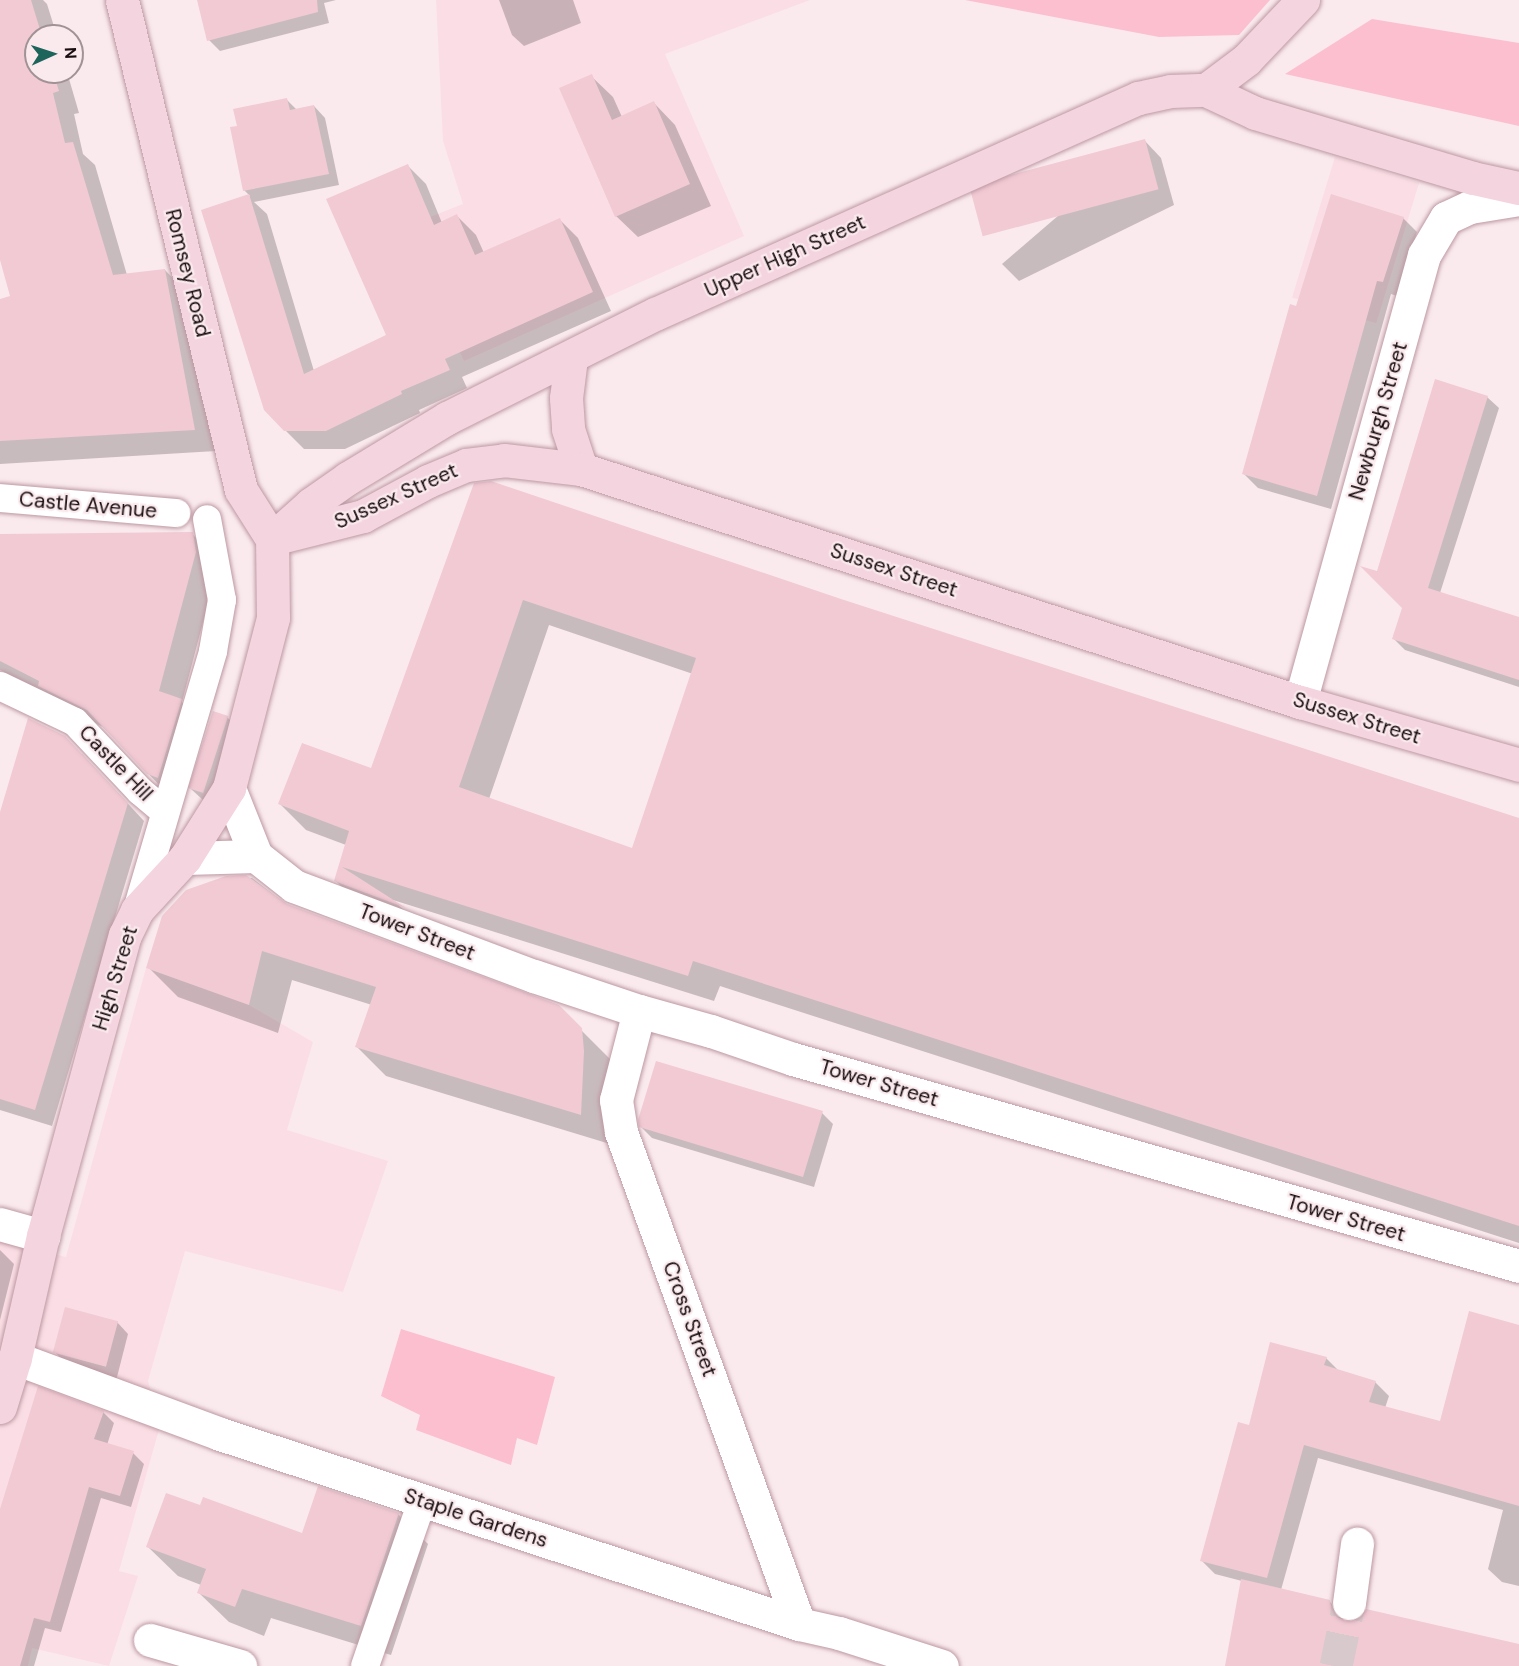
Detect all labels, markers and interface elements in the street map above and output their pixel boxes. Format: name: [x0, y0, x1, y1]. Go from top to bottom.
north arrow: [24, 24, 84, 84]
text: N: [60, 47, 81, 60]
street label: Romsey Road: [160, 206, 216, 340]
street label: Upper High Street: [701, 209, 869, 303]
street label: Newburgh Street: [1343, 339, 1413, 503]
street label: Sussex Street: [330, 458, 462, 534]
street label: Castle Avenue: [18, 486, 158, 524]
street label: Sussex Street: [827, 538, 961, 602]
street label: Sussex Street: [1290, 687, 1424, 749]
street label: Castle Hill: [74, 720, 158, 806]
street label: Tower Street: [355, 898, 479, 966]
street label: High Street: [87, 923, 143, 1033]
street label: Tower Street: [817, 1054, 941, 1112]
street label: Tower Street: [1284, 1189, 1408, 1247]
street label: Cross Street: [657, 1258, 723, 1380]
street label: Staple Gardens: [401, 1483, 551, 1553]

